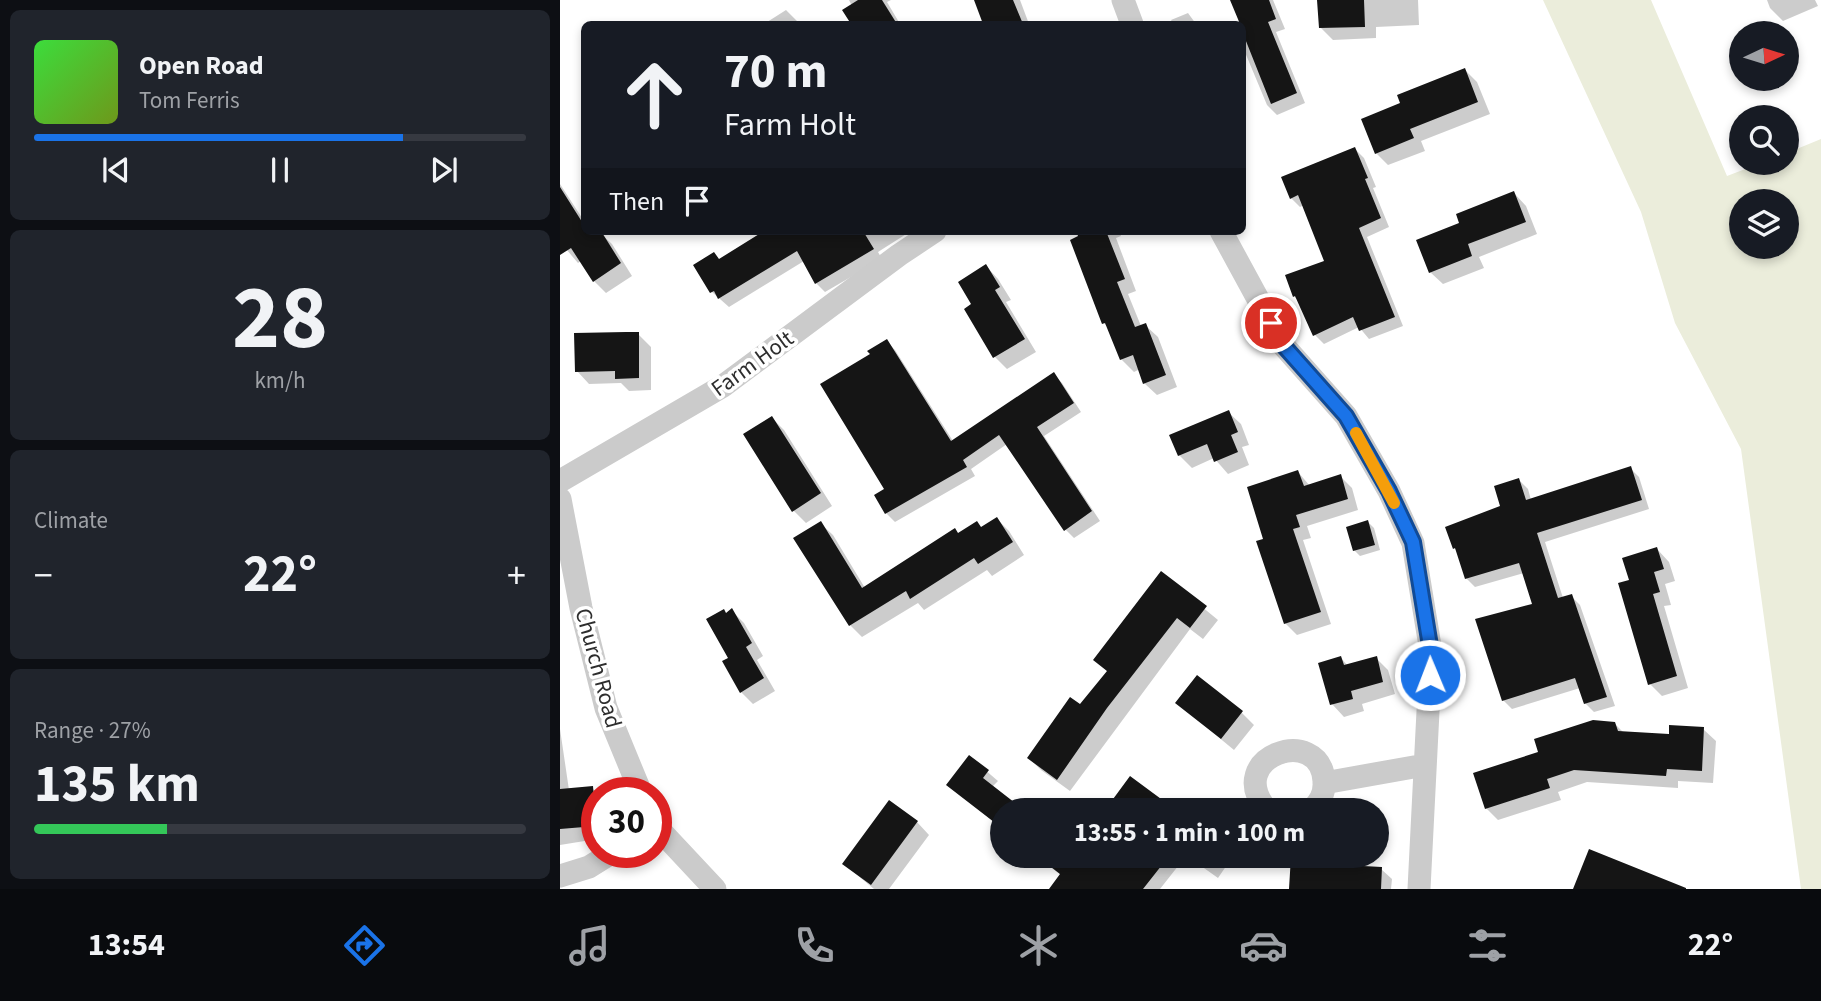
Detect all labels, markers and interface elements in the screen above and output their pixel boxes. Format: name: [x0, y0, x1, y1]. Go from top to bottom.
north arrow: [1729, 21, 1799, 91]
map controls: [1729, 21, 1799, 259]
text: 70 m: [724, 37, 828, 107]
text: Open Road: [139, 47, 264, 84]
icon: ahead: [609, 49, 700, 140]
text: Tom Ferris: [139, 84, 240, 117]
text: Farm Holt: [724, 102, 856, 148]
button: search: [1729, 105, 1799, 175]
icon: previous: [97, 151, 135, 189]
icon: pause: [261, 151, 299, 189]
icon: next: [425, 151, 463, 189]
icon: arrive: [678, 182, 716, 220]
text: Then: [609, 183, 664, 220]
button: layers: [1729, 189, 1799, 259]
text: 28: [232, 254, 328, 383]
pin: [1241, 293, 1301, 353]
icon: arrive: [1252, 304, 1290, 342]
street label: Farm Holt: [704, 322, 801, 405]
text: km/h: [254, 364, 306, 397]
text: Climate: [34, 504, 108, 537]
text: 22°: [243, 538, 317, 612]
text: −: [34, 549, 53, 603]
text: +: [507, 549, 526, 603]
street label: Church Road: [567, 605, 630, 732]
position arrow: [1393, 638, 1467, 712]
text: Range · 27%: [34, 714, 151, 747]
text: 135 km: [34, 748, 200, 822]
speed limit sign: 30: [581, 777, 672, 868]
text: 13:55 · 1 min · 100 m: [1074, 814, 1305, 851]
icon: directions: [340, 921, 389, 970]
icon: music: [565, 921, 614, 970]
icon: phone: [790, 921, 839, 970]
icon: climate: [1014, 921, 1063, 970]
icon: car: [1239, 921, 1288, 970]
icon: filters: [1463, 921, 1512, 970]
text: 13:54: [88, 922, 165, 968]
text: 22°: [1688, 922, 1733, 968]

